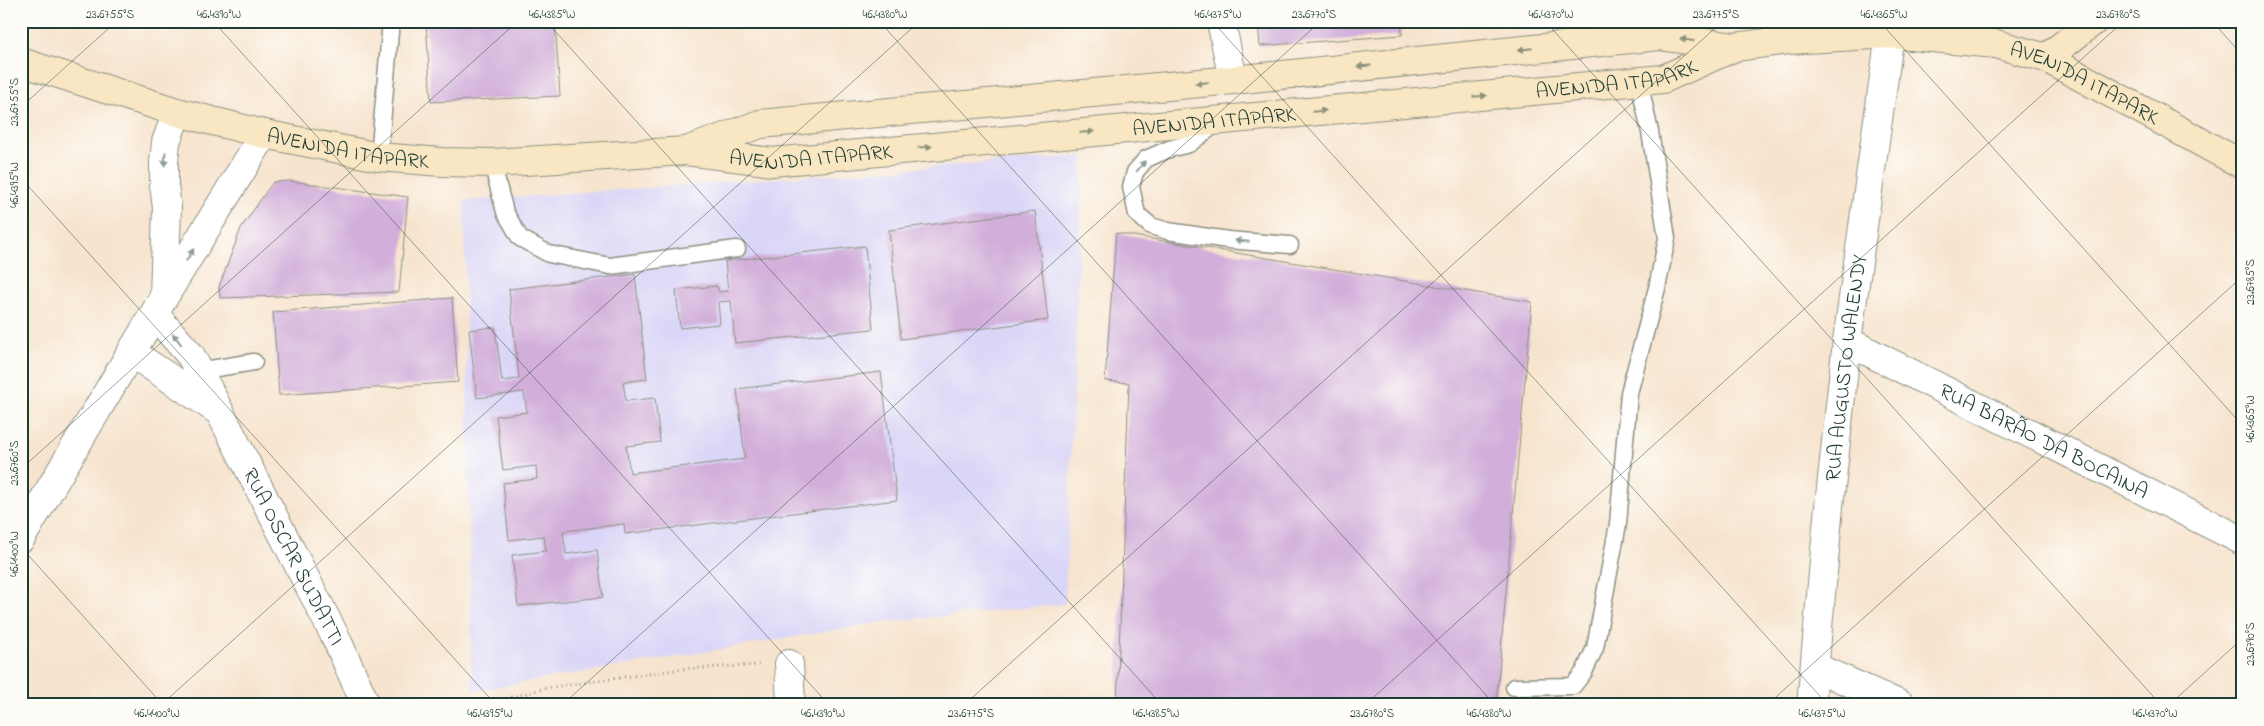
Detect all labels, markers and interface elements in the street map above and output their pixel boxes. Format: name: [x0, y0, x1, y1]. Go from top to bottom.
text: 23.6755°S: [86, 6, 134, 24]
text: 46.4390°W: [197, 6, 241, 24]
text: 46.4385°W: [529, 6, 575, 24]
text: 46.4380°W: [863, 6, 907, 24]
text: 46.4375°W: [1195, 6, 1241, 24]
text: 23.6770°S: [1292, 6, 1337, 24]
text: 46.4370°W: [1528, 6, 1574, 24]
text: 23.6775°S: [1693, 6, 1739, 24]
text: 46.4365°W: [1860, 6, 1908, 24]
text: 23.6780°S: [2096, 6, 2140, 24]
one-way arrow: [1678, 36, 1694, 44]
street label: AVENIDA ITAPARK: [2006, 36, 2165, 134]
one-way arrow: [1517, 45, 1533, 53]
street label: AVENIDA ITAPARK: [1534, 52, 1704, 108]
one-way arrow: [1355, 62, 1371, 70]
text: 23.6755°S: [6, 78, 24, 126]
one-way arrow: [1194, 79, 1210, 87]
one-way arrow: [1473, 92, 1489, 100]
street label: AVENIDA ITAPARK: [1131, 100, 1298, 145]
one-way arrow: [1311, 107, 1327, 115]
street label: AVENIDA ITAPARK: [264, 122, 431, 178]
one-way arrow: [1079, 128, 1095, 136]
street label: AVENIDA ITAPARK: [727, 138, 895, 180]
one-way arrow: [918, 143, 934, 151]
one-way arrow: [160, 151, 168, 167]
one-way arrow: [1135, 159, 1146, 172]
text: 46.4395°W: [6, 162, 24, 208]
one-way arrow: [1233, 237, 1249, 245]
one-way arrow: [185, 248, 194, 262]
street label: RUA AUGUSTO WALENDY: [1819, 253, 1876, 483]
text: 23.6785°S: [2242, 259, 2260, 305]
one-way arrow: [172, 333, 183, 346]
street label: RUA BARÃO DA BOCAINA: [1934, 377, 2153, 508]
text: 46.4365°W: [2242, 395, 2260, 443]
text: 23.6760°S: [6, 440, 24, 485]
street label: RUA OSCAR SUDATTI: [234, 463, 350, 651]
text: 46.4400°W: [6, 531, 24, 577]
text: 23.6790°S: [2242, 622, 2260, 666]
text: 46.4400°W: [134, 705, 180, 723]
text: 46.4395°W: [467, 705, 513, 723]
text: 46.4390°W: [801, 705, 845, 723]
text: 23.6775°S: [948, 705, 994, 723]
text: 46.4385°W: [1133, 705, 1179, 723]
text: 23.6780°S: [1350, 705, 1394, 723]
text: 46.4380°W: [1467, 705, 1511, 723]
text: 46.4375°W: [1799, 705, 1845, 723]
text: 46.4370°W: [2132, 705, 2178, 723]

